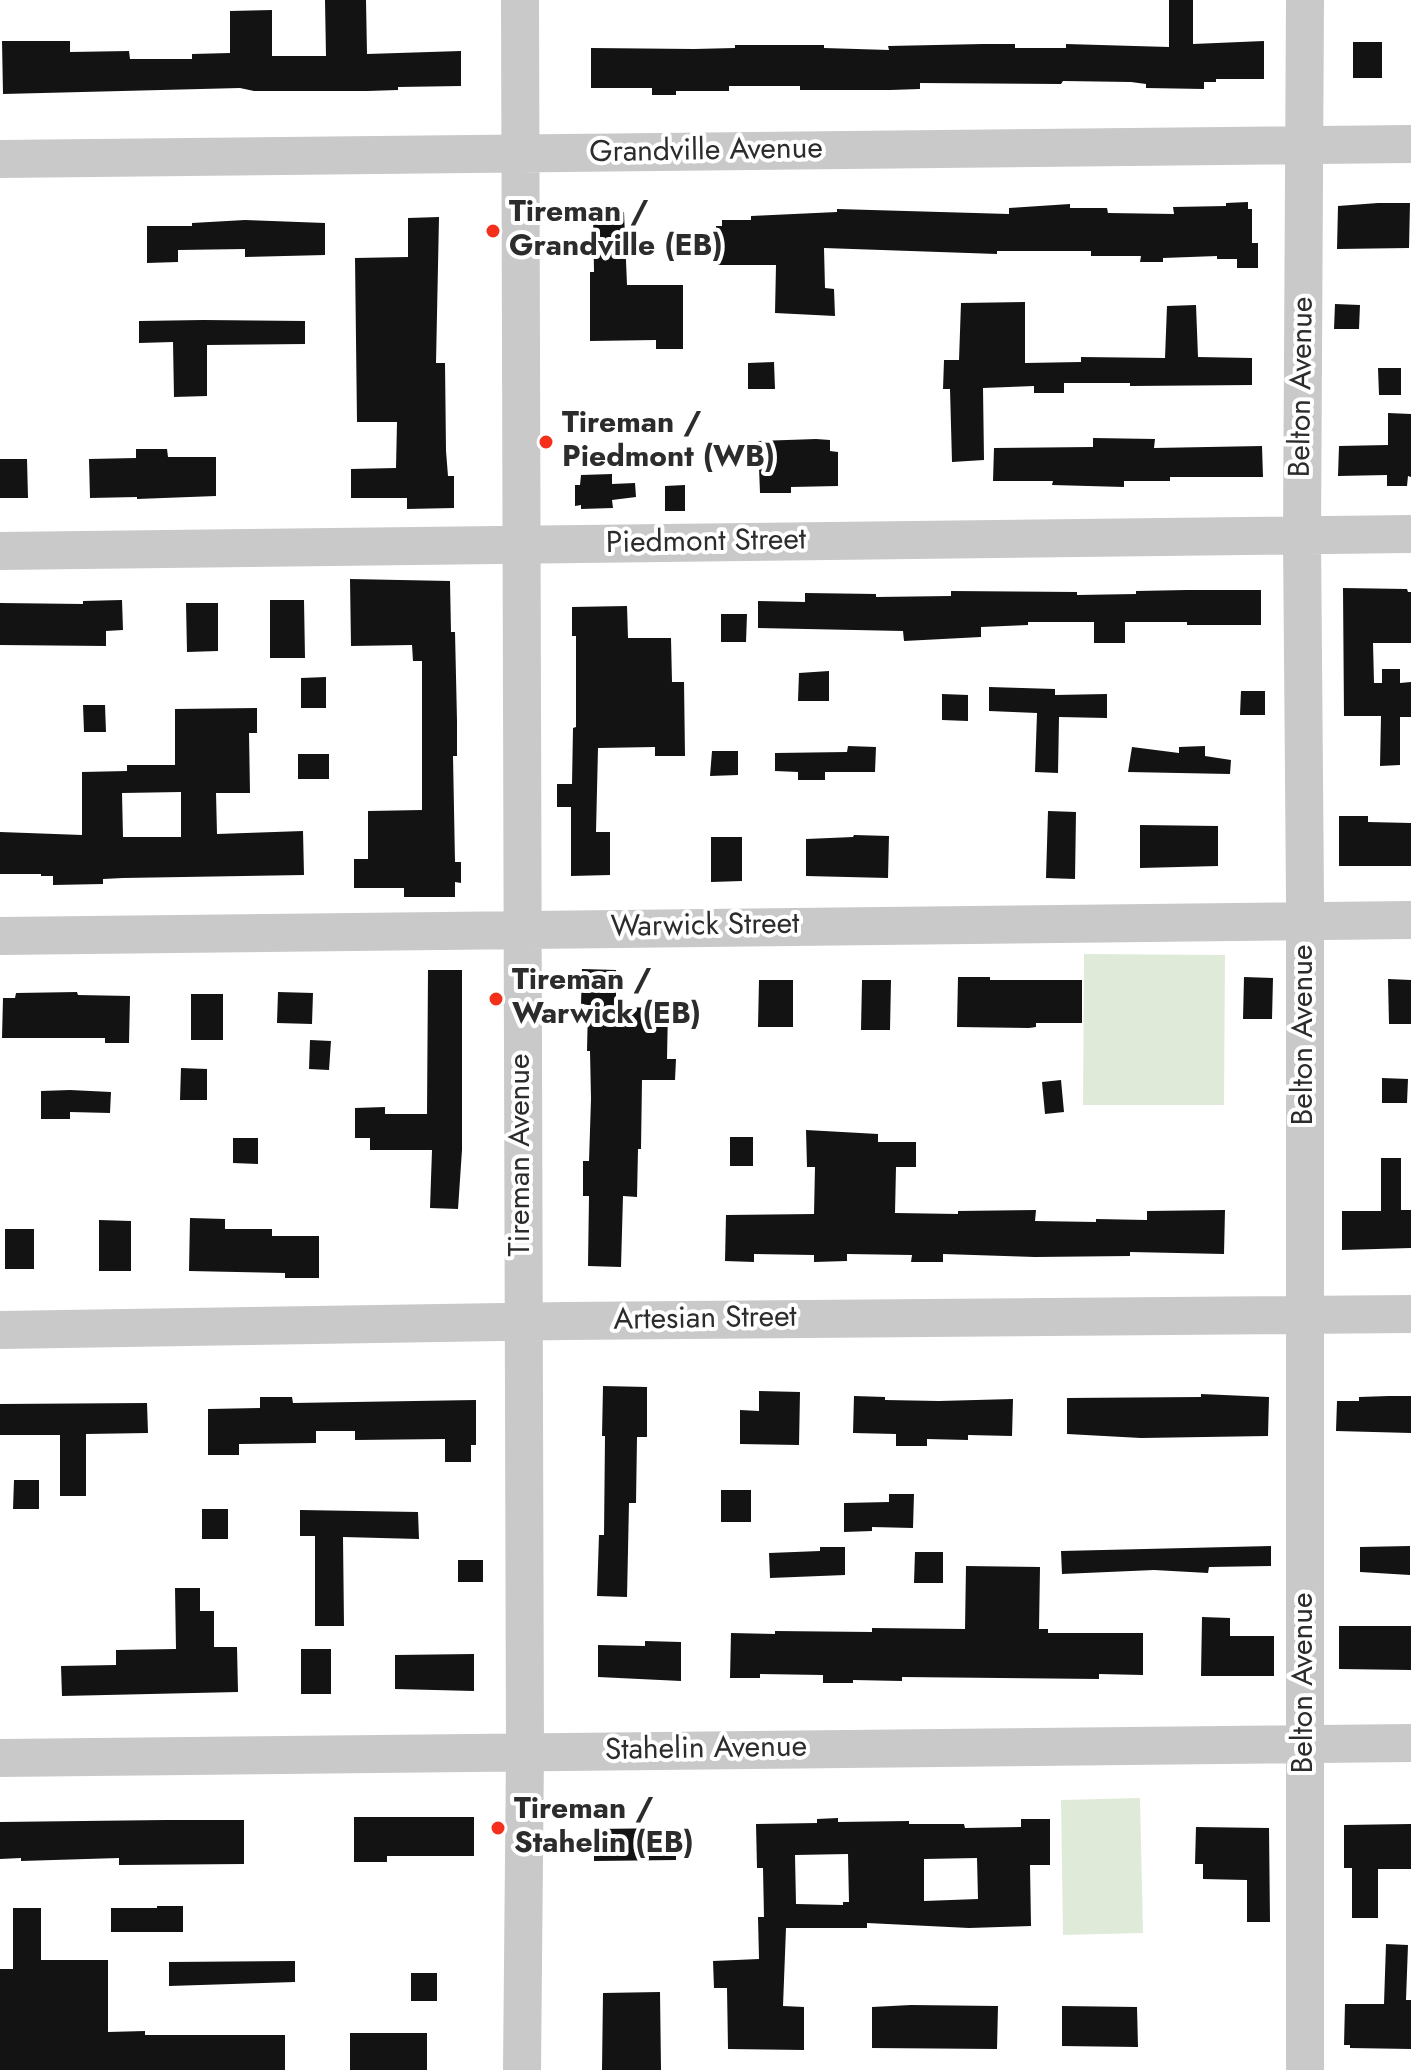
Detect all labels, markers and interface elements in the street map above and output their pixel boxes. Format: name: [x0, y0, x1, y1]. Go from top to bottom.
street label: Grandville Avenue: [589, 132, 823, 172]
place label: Tireman / Grandville (EB): [509, 196, 723, 266]
marker: Tireman / Grandville (EB): [484, 222, 502, 240]
street label: Belton Avenue: [1283, 296, 1323, 478]
place label: Tireman / Piedmont (WB): [562, 407, 775, 478]
marker: Tireman / Piedmont (WB): [537, 433, 555, 451]
street label: Piedmont Street: [606, 523, 806, 563]
street label: Warwick Street: [610, 907, 800, 947]
street label: Belton Avenue: [1287, 945, 1323, 1125]
place label: Tireman / Warwick (EB): [512, 964, 701, 1034]
marker: Tireman / Warwick (EB): [487, 990, 505, 1008]
street label: Tireman Avenue: [504, 1053, 540, 1257]
street label: Artesian Street: [613, 1300, 797, 1340]
street label: Belton Avenue: [1287, 1593, 1323, 1773]
street label: Stahelin Avenue: [605, 1730, 807, 1770]
place label: Tireman / Stahelin (EB): [514, 1793, 694, 1864]
marker: Tireman / Stahelin (EB): [489, 1819, 507, 1837]

